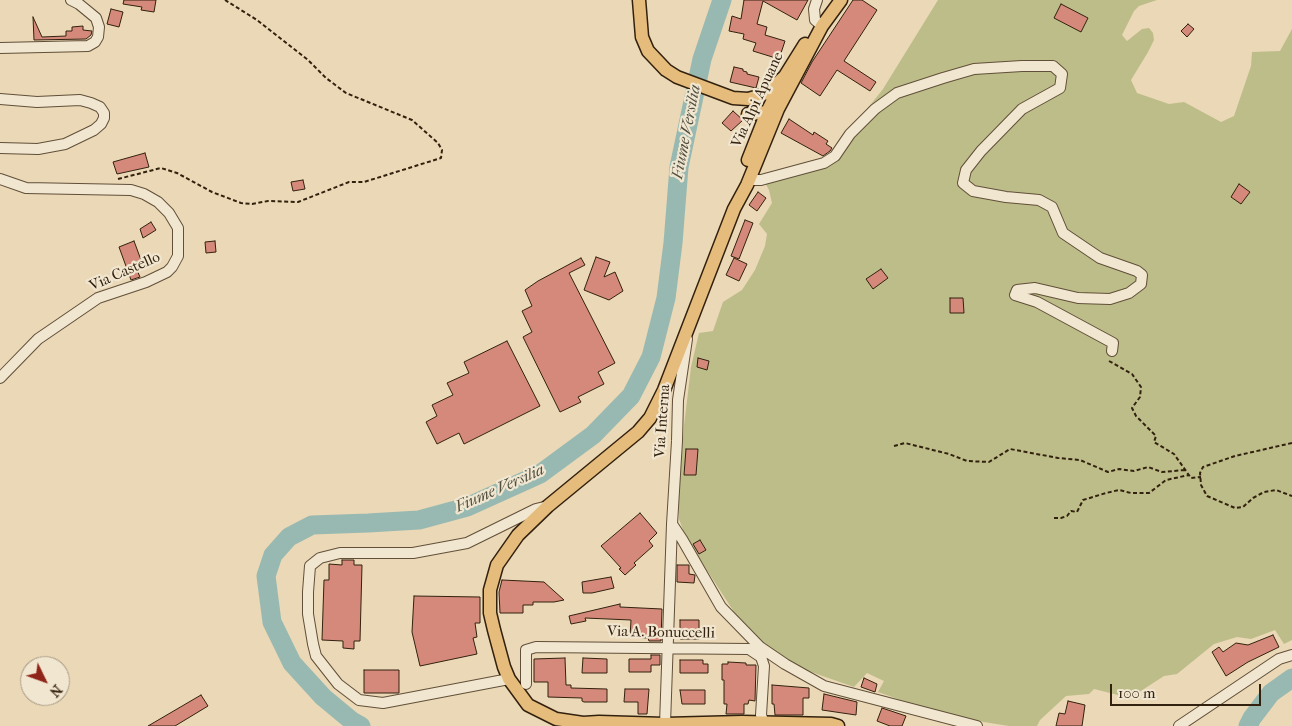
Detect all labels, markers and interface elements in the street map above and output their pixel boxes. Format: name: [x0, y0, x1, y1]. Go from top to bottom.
street label: Via Alpi Apuane: [728, 49, 788, 151]
water label: Fiume Versilia: [668, 83, 706, 181]
street label: Via Castello: [87, 248, 163, 296]
street label: Via Interna: [651, 384, 675, 458]
water label: Fiume Versilia: [452, 461, 548, 517]
street label: Via A. Bonuccelli: [607, 623, 715, 643]
north arrow: [20, 656, 70, 706]
scale bar: [1112, 674, 1263, 706]
text: N: [46, 681, 66, 700]
text: 100 m: [1118, 684, 1156, 702]

